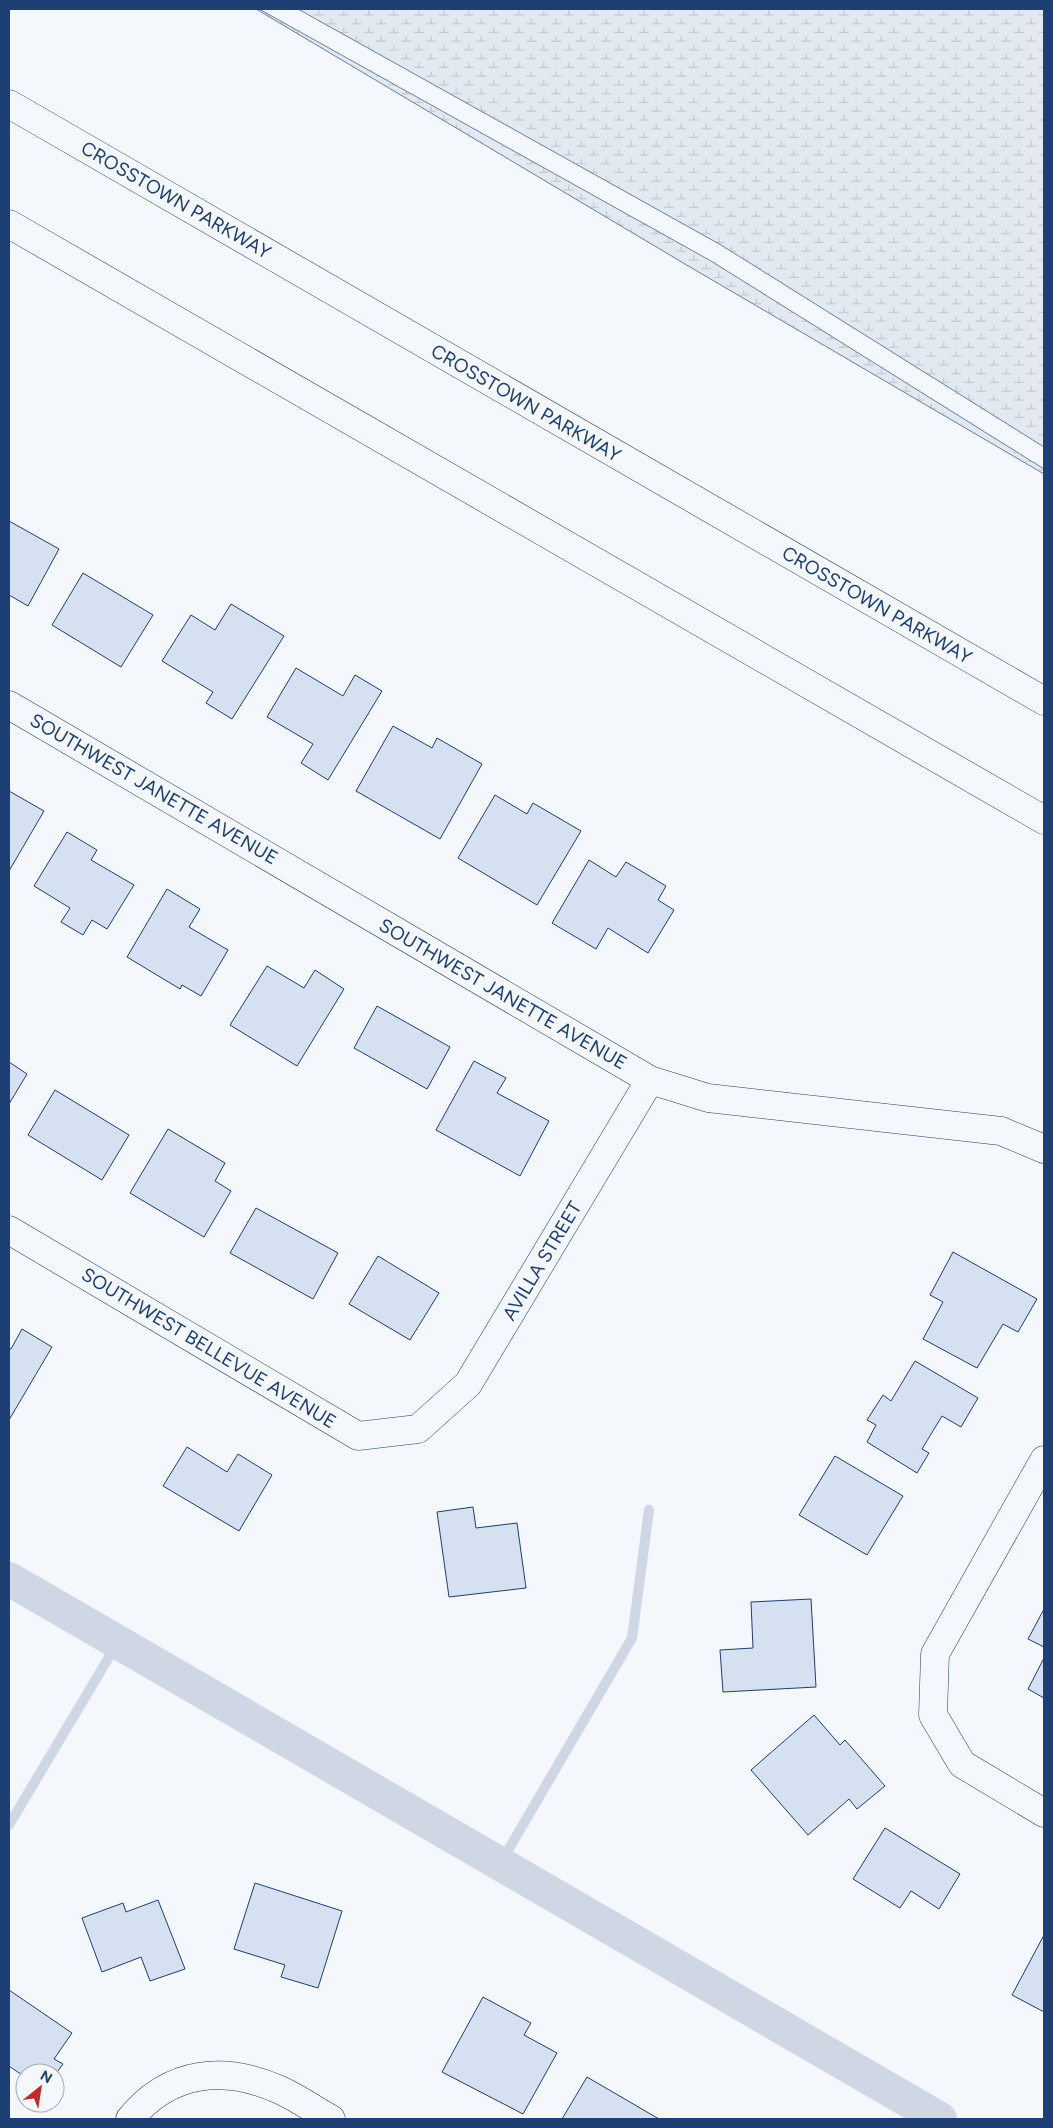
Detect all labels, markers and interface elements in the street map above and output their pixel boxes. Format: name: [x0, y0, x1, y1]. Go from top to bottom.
street label: CROSSTOWN PARKWAY: [77, 136, 275, 264]
street label: CROSSTOWN PARKWAY: [427, 339, 625, 467]
street label: CROSSTOWN PARKWAY: [778, 541, 976, 669]
street label: SOUTHWEST JANETTE AVENUE: [26, 709, 282, 869]
street label: SOUTHWEST JANETTE AVENUE: [375, 914, 631, 1074]
street label: AVILLA STREET: [497, 1197, 587, 1325]
street label: SOUTHWEST BELLEVUE AVENUE: [77, 1263, 341, 1433]
north arrow: [15, 2063, 65, 2113]
text: N: [37, 2067, 55, 2087]

